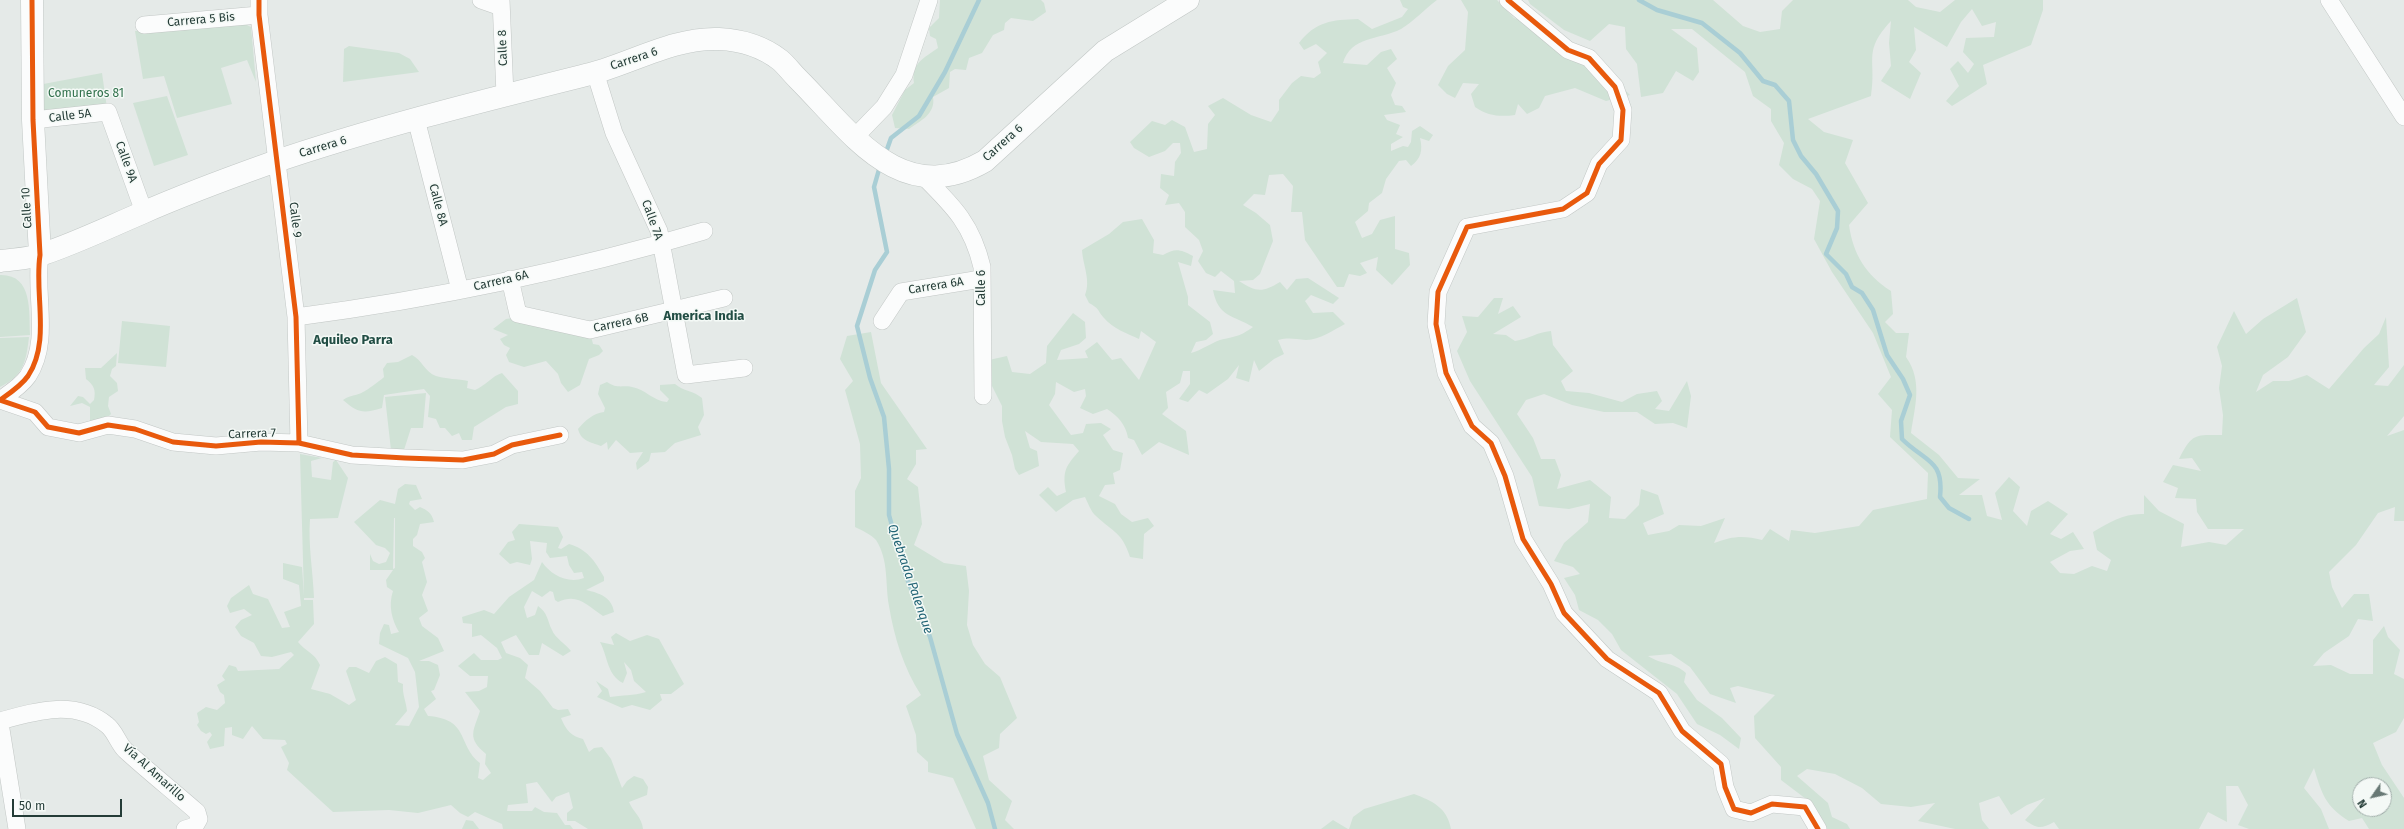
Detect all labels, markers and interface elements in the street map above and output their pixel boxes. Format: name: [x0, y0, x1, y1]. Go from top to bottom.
street label: Carrera 5 Bis: [167, 10, 235, 30]
street label: Calle 8: [495, 30, 511, 66]
street label: Carrera 6: [609, 45, 659, 73]
park label: Comuneros 81: [48, 87, 124, 101]
street label: Calle 5A: [48, 106, 92, 126]
street label: Carrera 6: [980, 121, 1026, 165]
street label: Carrera 6: [298, 133, 348, 161]
street label: Calle 9A: [112, 139, 140, 185]
street label: Calle 8A: [425, 182, 451, 228]
street label: Calle 10: [19, 187, 35, 229]
street label: Calle 7A: [638, 198, 666, 242]
street label: Calle 9: [286, 201, 304, 239]
street label: Carrera 6A: [472, 268, 530, 294]
street label: Calle 6: [975, 270, 989, 306]
street label: Carrera 6A: [907, 275, 965, 297]
district label: America India: [664, 308, 744, 324]
street label: Carrera 6B: [592, 310, 650, 336]
district label: Aquileo Parra: [313, 332, 393, 348]
street label: Carrera 7: [228, 426, 276, 442]
water label: Quebrada Palenque: [884, 522, 936, 636]
street label: Vía Al Amarillo: [120, 741, 188, 805]
north arrow: [2352, 777, 2392, 817]
scale bar: [14, 791, 124, 817]
text: N: [2355, 797, 2370, 810]
text: 50 m: [19, 799, 45, 813]

